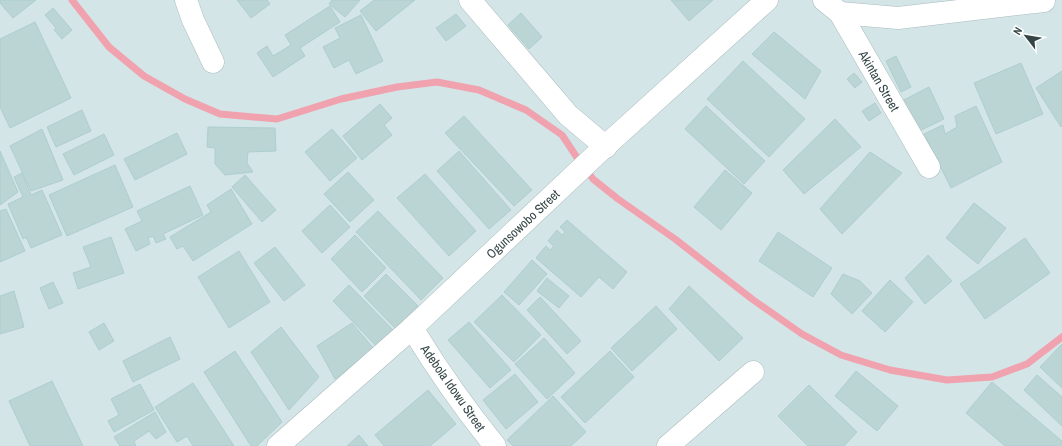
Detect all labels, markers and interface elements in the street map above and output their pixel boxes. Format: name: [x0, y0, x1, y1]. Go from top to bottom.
north arrow: [1006, 16, 1046, 56]
text: N: [1010, 24, 1025, 37]
street label: Akintan Street: [854, 47, 903, 115]
street label: Ogunsowobo Street: [483, 186, 563, 262]
street label: Adebola Idowu Street: [416, 341, 489, 435]

